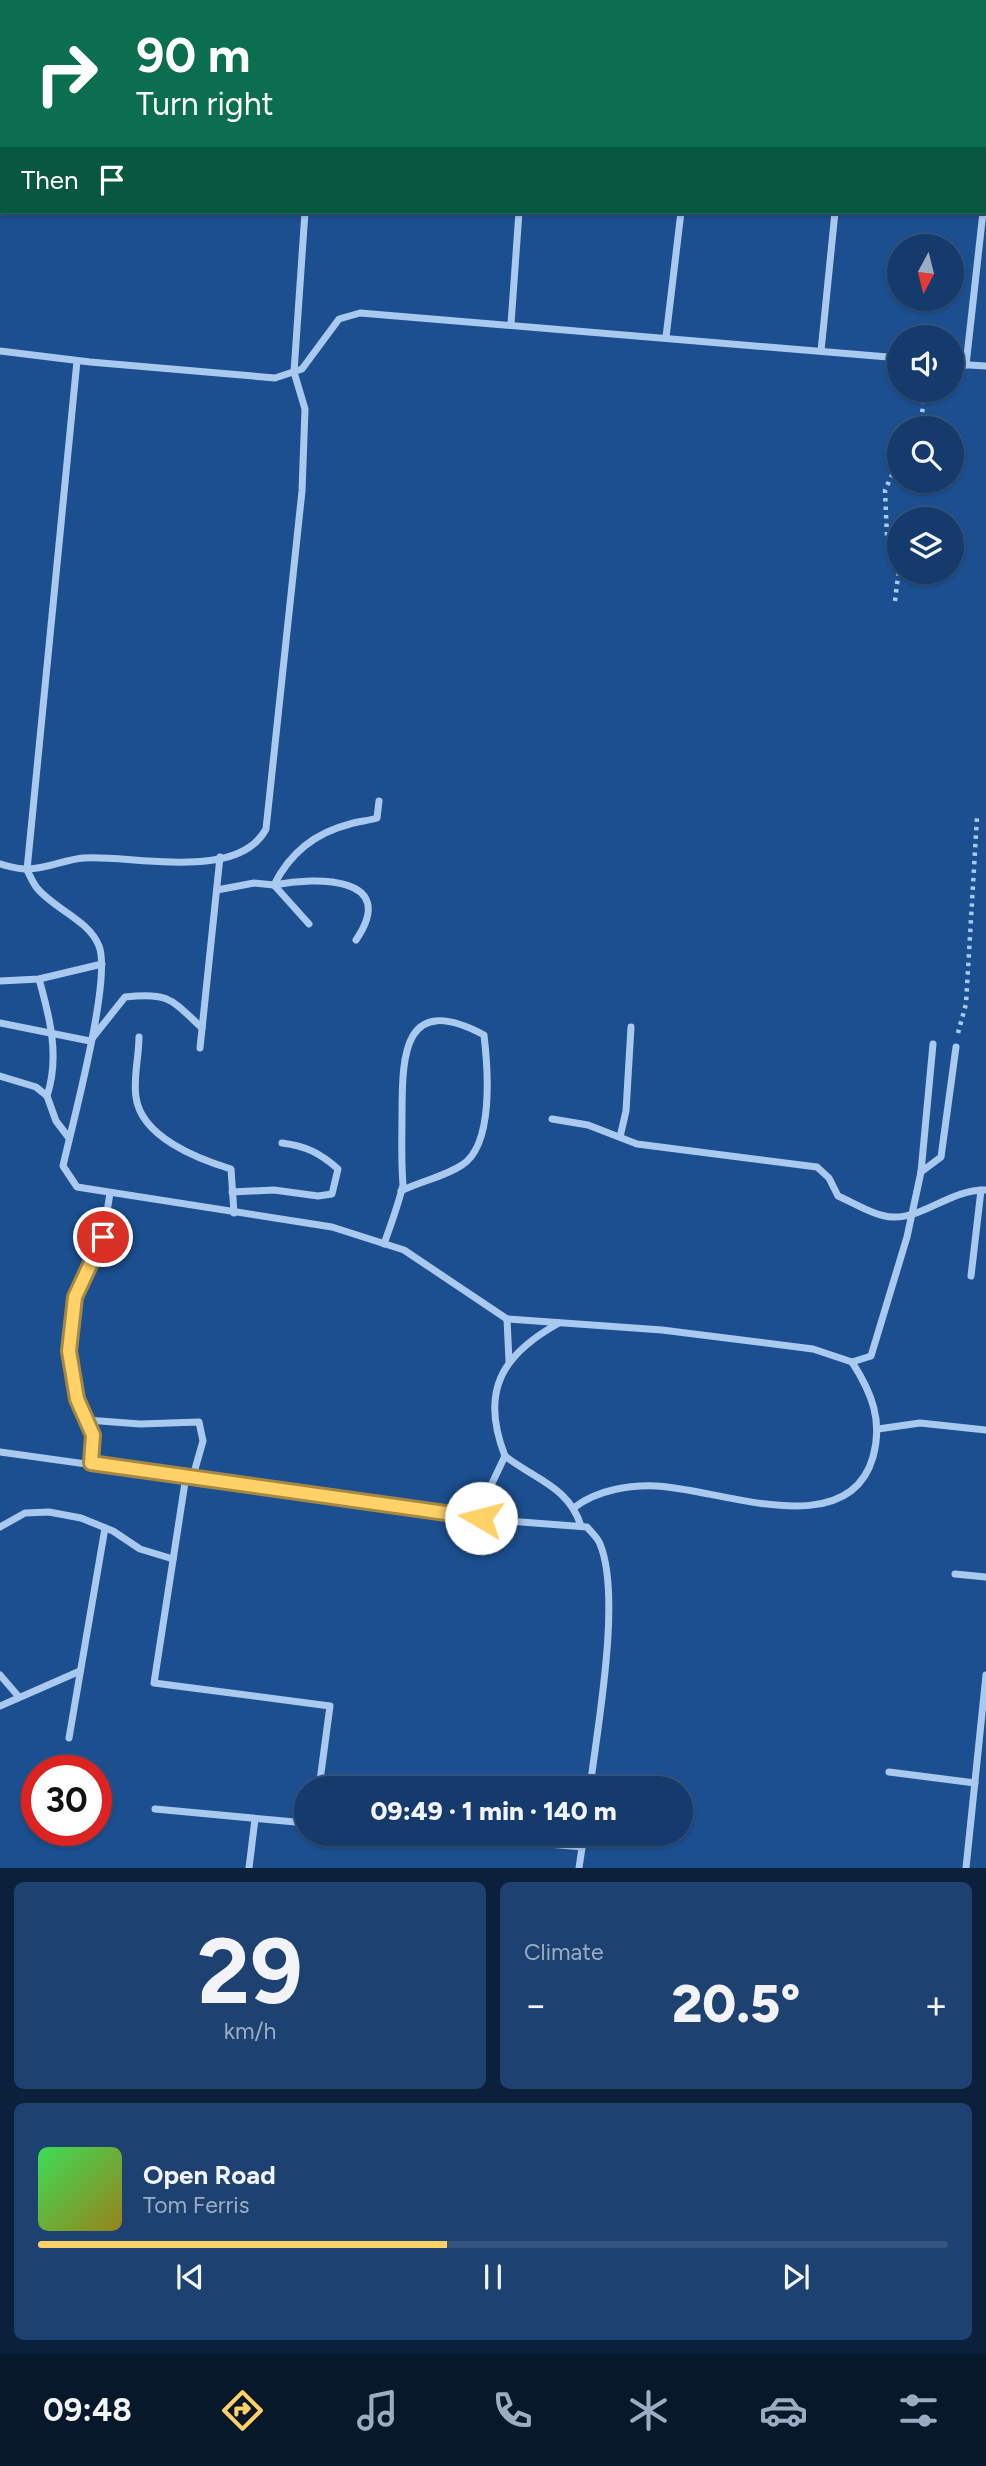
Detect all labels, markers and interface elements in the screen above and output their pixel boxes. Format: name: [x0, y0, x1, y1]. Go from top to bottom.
text: 90 m: [136, 25, 251, 84]
icon: right: [21, 28, 112, 119]
text: Turn right: [136, 85, 274, 123]
icon: arrive: [93, 161, 131, 199]
text: Then: [21, 164, 79, 196]
north arrow: [887, 234, 964, 312]
map controls: [887, 234, 964, 584]
button: sound: [887, 325, 964, 402]
button: search: [887, 416, 964, 493]
button: layers: [887, 507, 964, 584]
pin: [73, 1207, 133, 1267]
icon: arrive: [84, 1218, 122, 1256]
position arrow: [444, 1481, 518, 1555]
speed limit sign: 30: [21, 1755, 112, 1846]
text: 09:49 · 1 min · 140 m: [370, 1795, 617, 1827]
text: 29: [197, 1917, 303, 2026]
text: Climate: [524, 1938, 603, 1966]
text: 20.5°: [672, 1973, 800, 2035]
text: −: [524, 1982, 548, 2028]
text: +: [924, 1982, 948, 2028]
text: km/h: [224, 2017, 276, 2045]
text: Open Road: [143, 2159, 276, 2191]
text: Tom Ferris: [143, 2191, 249, 2219]
icon: previous: [171, 2258, 209, 2296]
icon: pause: [474, 2258, 512, 2296]
icon: next: [777, 2258, 815, 2296]
icon: directions: [218, 2386, 267, 2435]
icon: music: [353, 2386, 402, 2435]
icon: phone: [488, 2386, 537, 2435]
icon: climate: [624, 2386, 673, 2435]
icon: car: [759, 2386, 808, 2435]
icon: filters: [894, 2386, 943, 2435]
text: 09:48: [43, 2391, 132, 2429]

